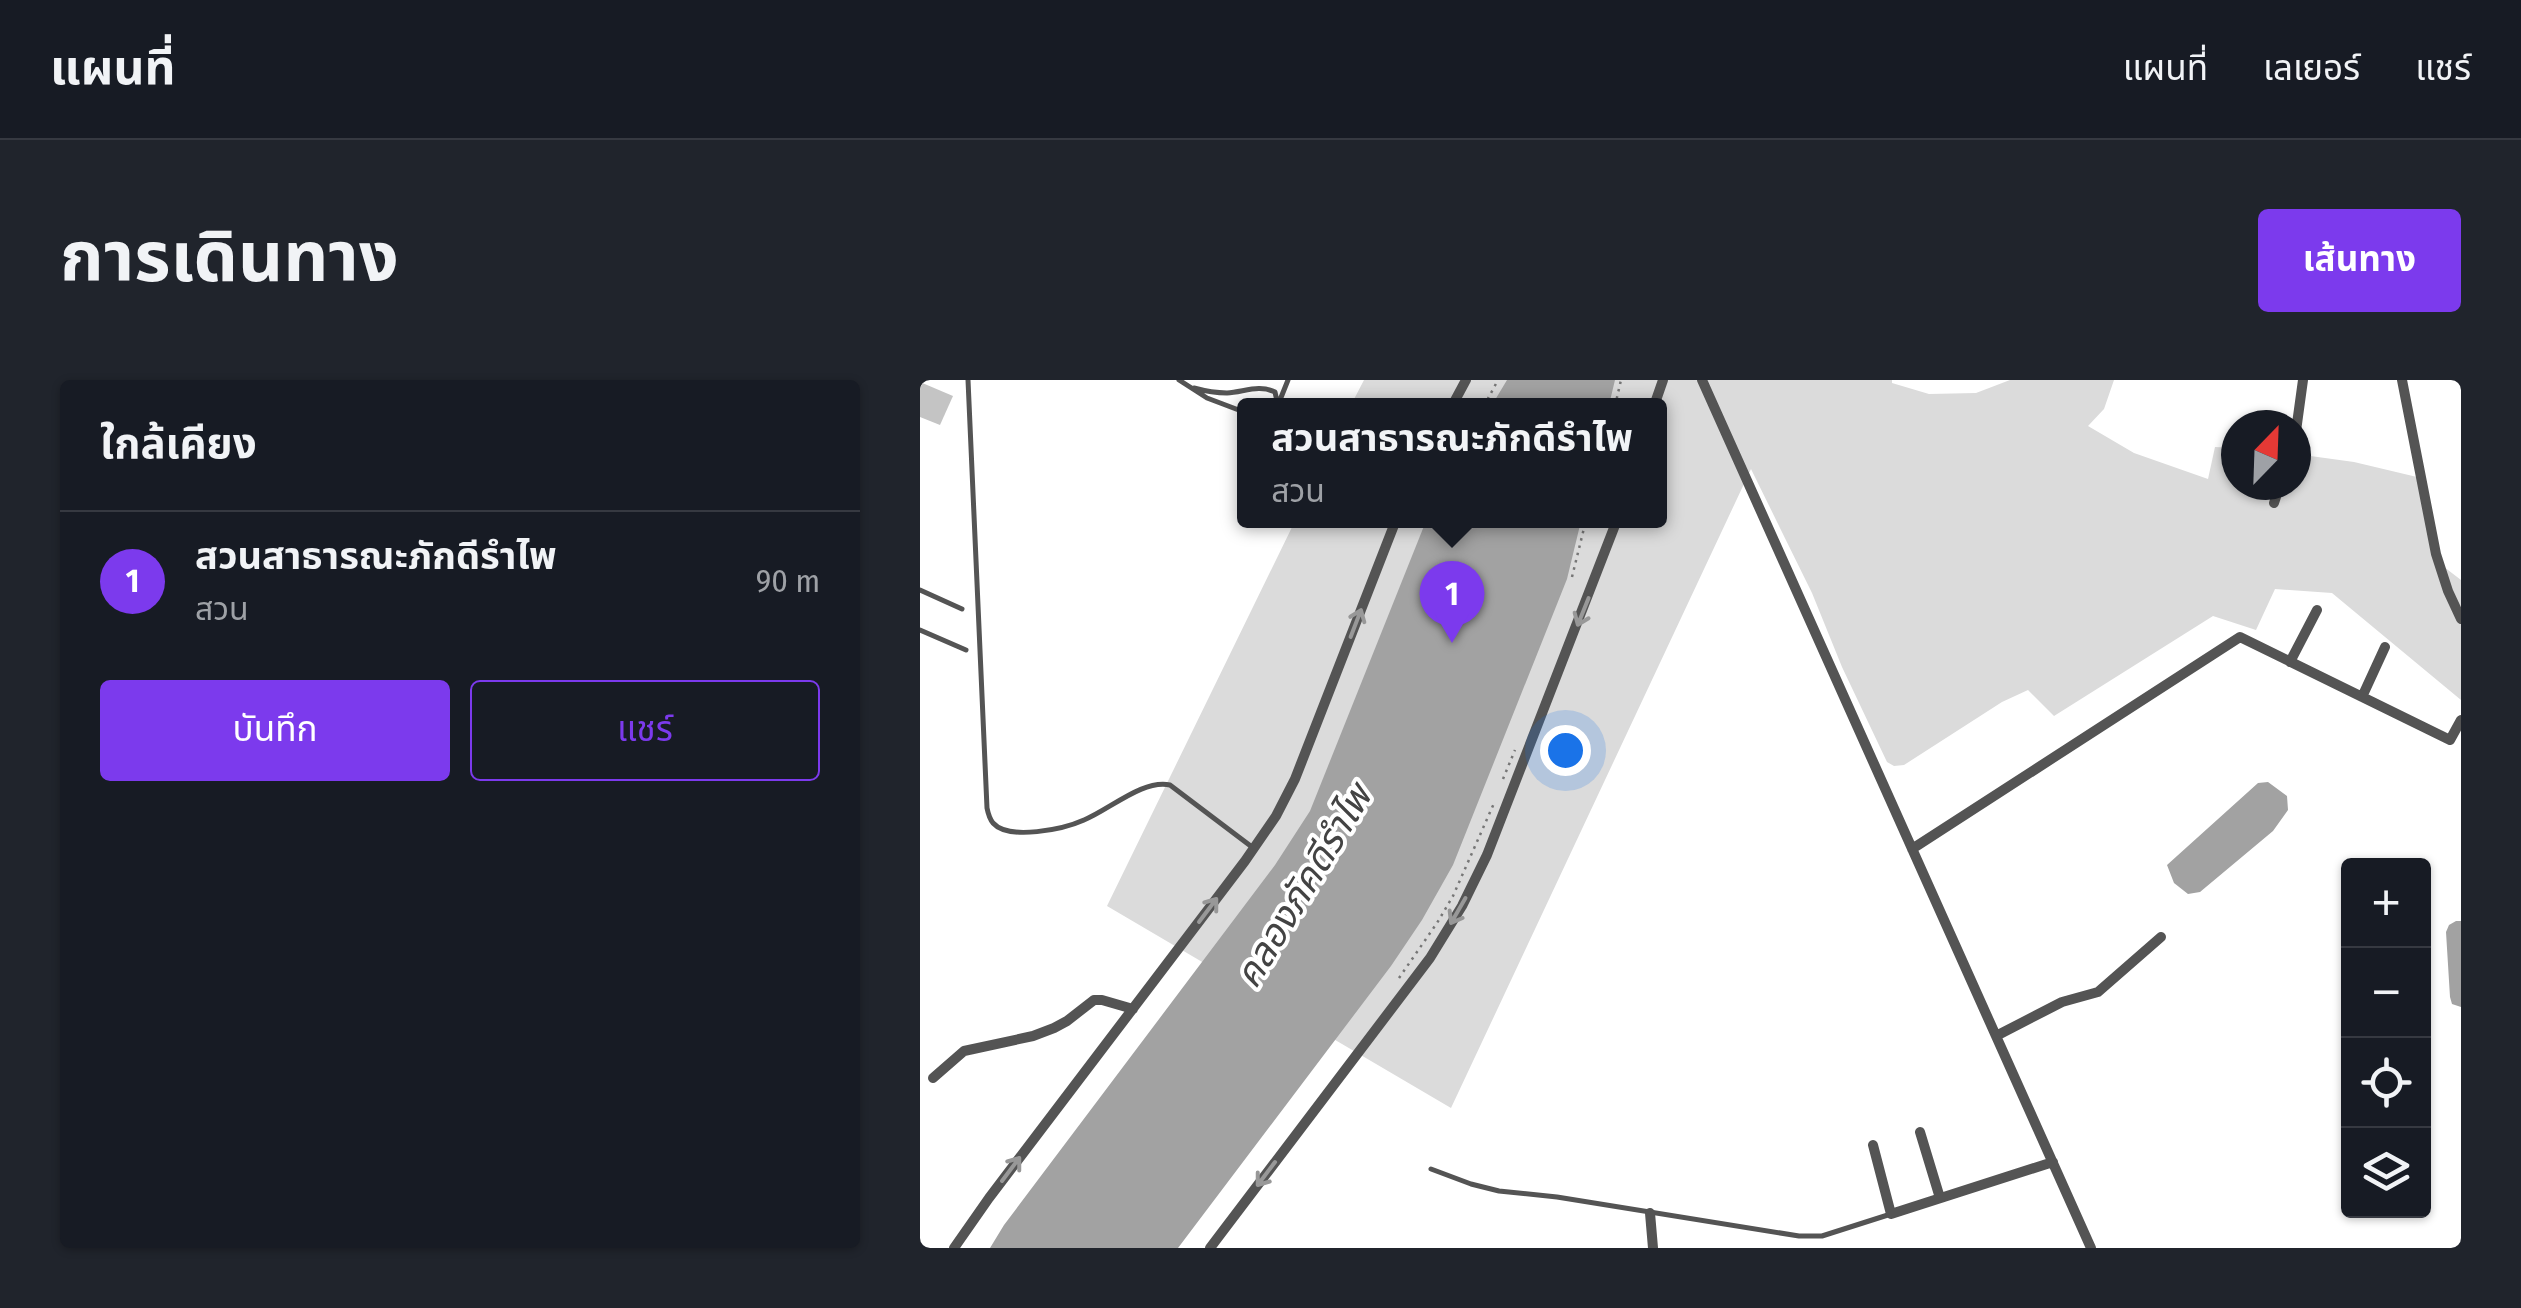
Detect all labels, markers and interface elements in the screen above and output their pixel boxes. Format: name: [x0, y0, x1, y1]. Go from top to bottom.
text: แผนที่: [50, 39, 175, 97]
text: แผนที่: [2123, 47, 2208, 89]
text: เลเยอร์: [2263, 47, 2360, 89]
text: แชร์: [2415, 47, 2471, 89]
button: เส้นทาง: [2258, 209, 2461, 312]
text: การเดินทาง: [60, 216, 399, 300]
popup: [1237, 398, 1667, 528]
north arrow: [2221, 410, 2311, 500]
text: สวนสาธารณะภักดีรำไพ: [1271, 415, 1633, 461]
text: ใกล้เคียง: [100, 419, 257, 469]
text: สวน: [1271, 472, 1325, 510]
text: สวนสาธารณะภักดีรำไพ: [195, 533, 557, 579]
pin: 1: [1420, 560, 1484, 643]
text: 1: [126, 562, 139, 600]
text: 90 m: [756, 562, 820, 600]
text: สวน: [195, 590, 249, 628]
one-way arrow: [1572, 596, 1590, 626]
one-way arrow: [1348, 608, 1366, 639]
button: บันทึก: [100, 680, 450, 781]
button: แชร์: [470, 680, 820, 781]
your location: [1540, 725, 1591, 776]
water label: คลองภัคดีรำไพ: [1225, 772, 1384, 996]
map controls: [2341, 858, 2431, 1218]
button: +: [2341, 858, 2431, 948]
one-way arrow: [1447, 896, 1467, 925]
one-way arrow: [1197, 897, 1218, 924]
button: −: [2341, 948, 2431, 1038]
button: locate: [2341, 1038, 2431, 1128]
button: layers: [2341, 1128, 2431, 1218]
one-way arrow: [1000, 1156, 1021, 1183]
one-way arrow: [1256, 1160, 1277, 1187]

